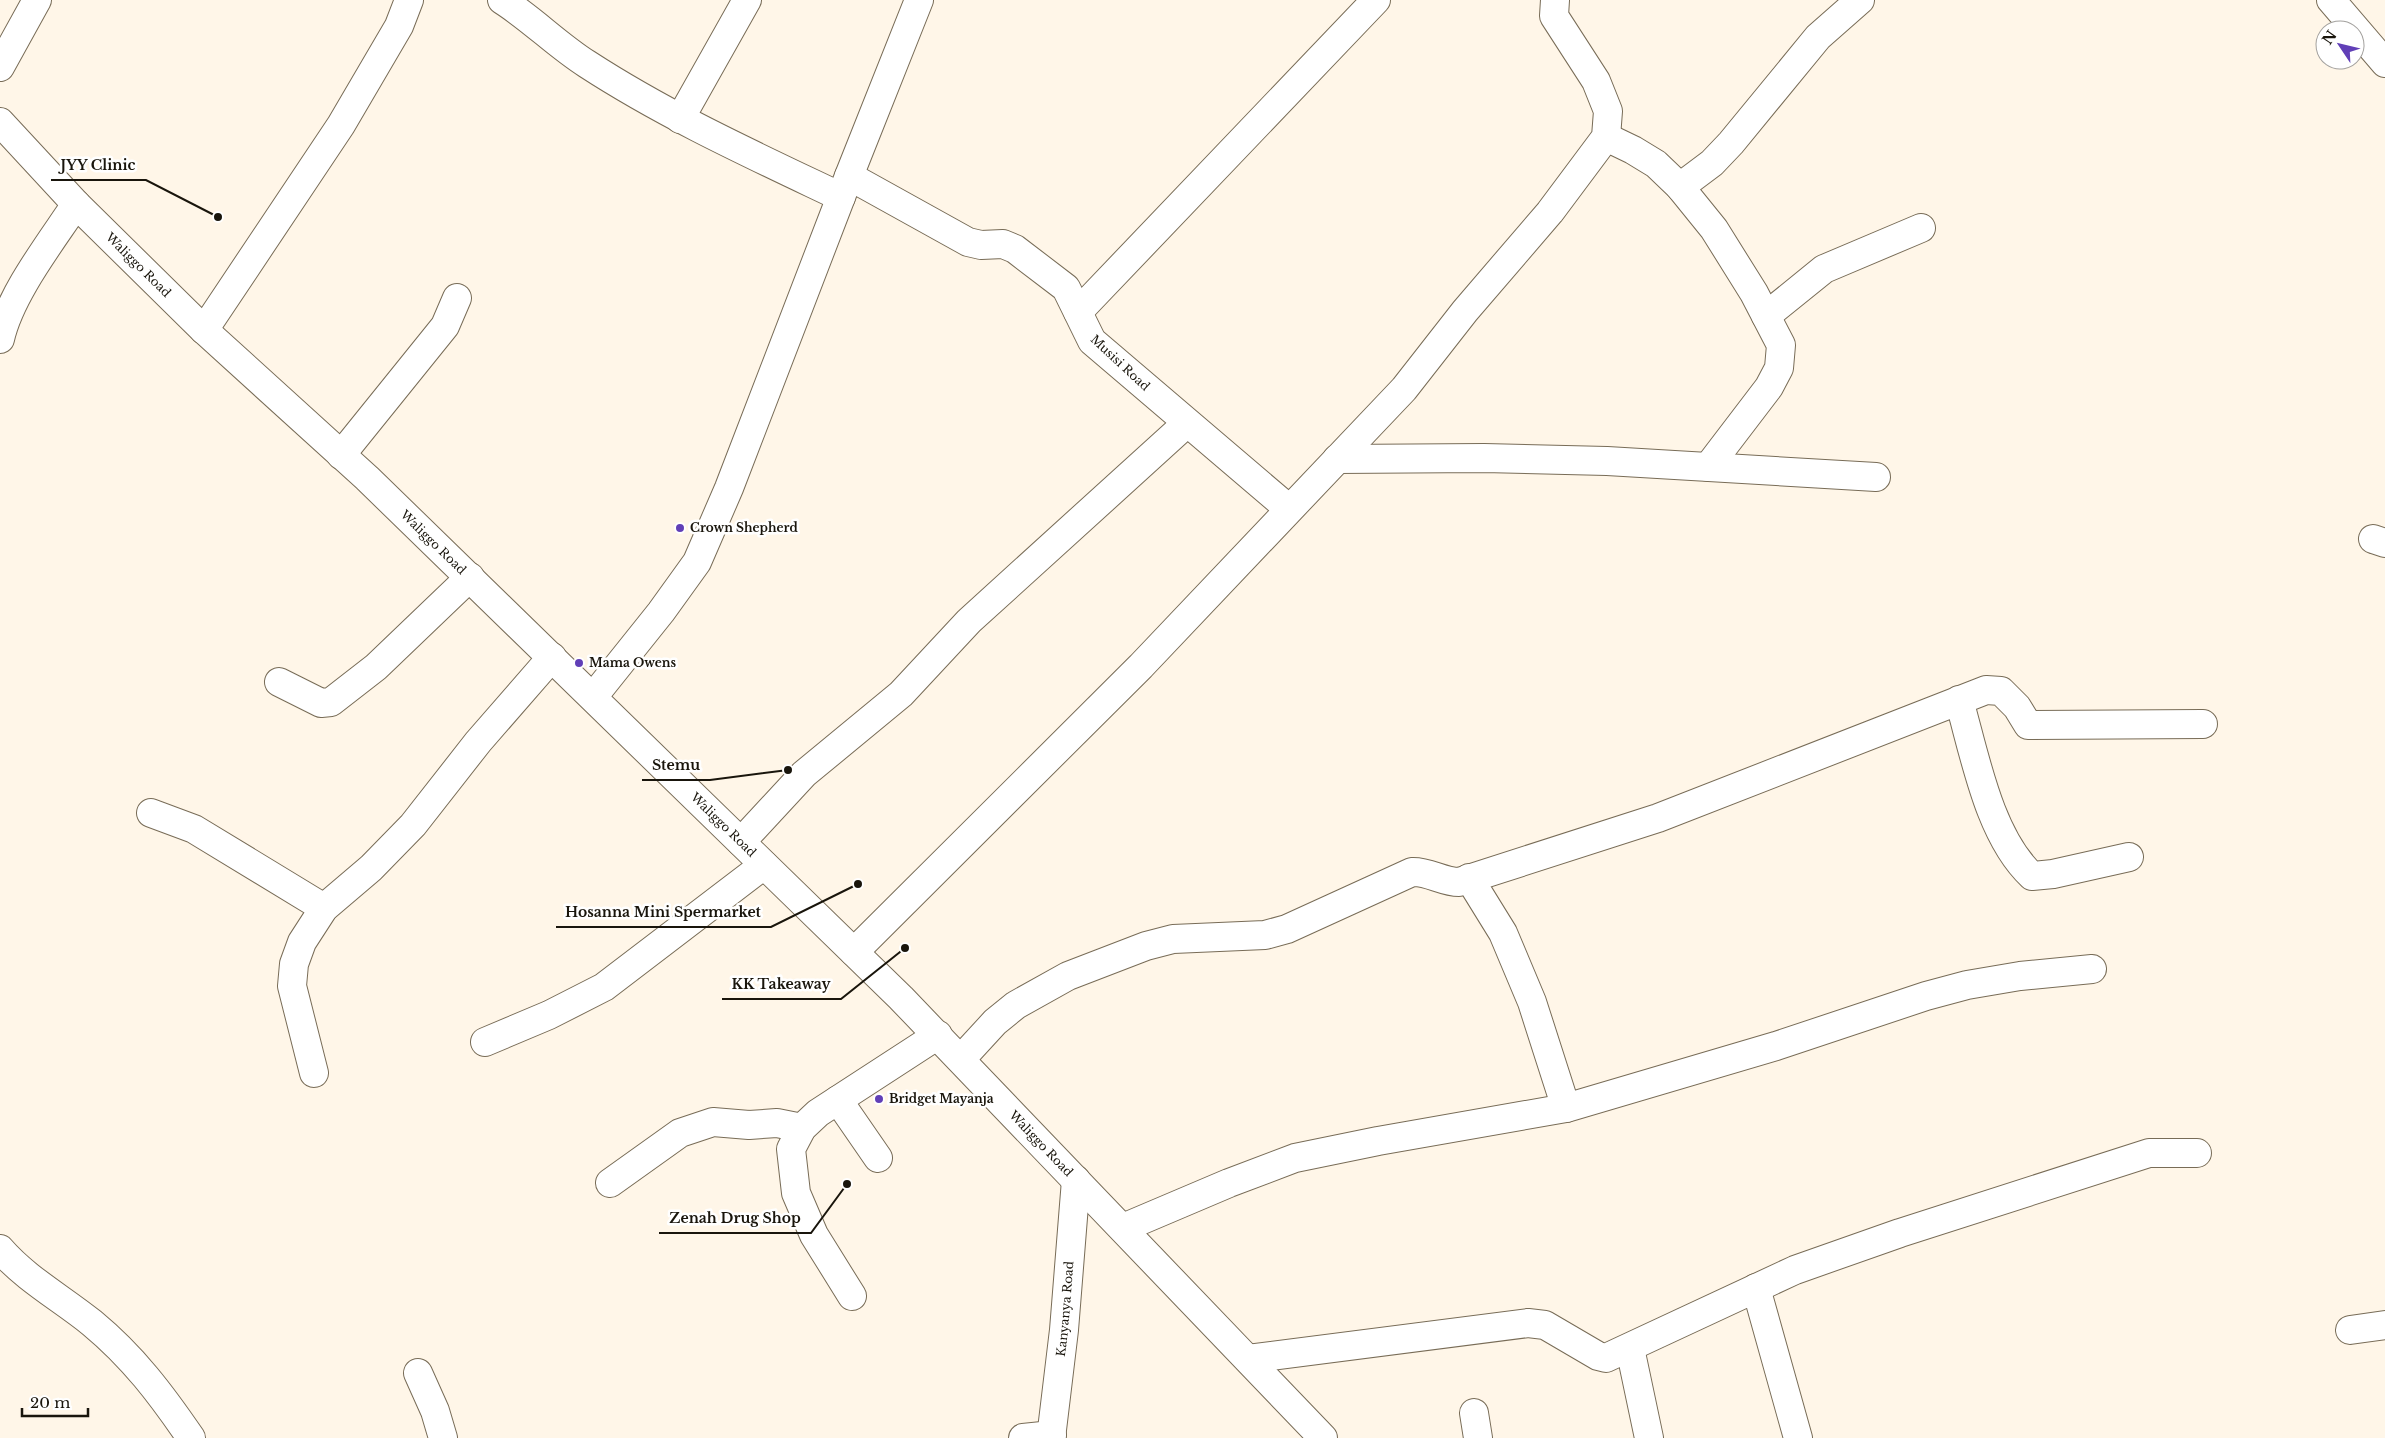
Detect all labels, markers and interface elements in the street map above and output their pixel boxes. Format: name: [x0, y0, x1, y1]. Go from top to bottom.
north arrow: [2315, 20, 2365, 70]
text: N: [2318, 27, 2341, 48]
callout: JYY Clinic: [51, 151, 146, 180]
text: JYY Clinic: [58, 156, 136, 174]
street label: Waliggo Road: [102, 229, 174, 300]
street label: Musisi Road: [1088, 331, 1153, 394]
street label: Waliggo Road: [397, 506, 469, 577]
place label: Crown Shepherd: [690, 520, 798, 535]
marker: Crown Shepherd: [674, 522, 686, 534]
place label: Mama Owens: [589, 655, 677, 670]
marker: Mama Owens: [573, 657, 585, 669]
callout: Stemu: [642, 751, 710, 780]
text: Stemu: [652, 756, 700, 774]
street label: Waliggo Road: [687, 789, 760, 860]
callout: Hosanna Mini Spermarket: [556, 898, 771, 927]
text: Hosanna Mini Spermarket: [565, 903, 762, 921]
callout: KK Takeaway: [722, 970, 841, 999]
text: KK Takeaway: [731, 975, 831, 993]
place label: Bridget Mayanja: [889, 1091, 994, 1106]
marker: Bridget Mayanja: [873, 1093, 885, 1105]
street label: Waliggo Road: [1006, 1107, 1076, 1179]
callout: Zenah Drug Shop: [659, 1204, 811, 1233]
text: Zenah Drug Shop: [669, 1209, 801, 1227]
street label: Kanyanya Road: [1053, 1260, 1076, 1357]
scale bar: [22, 1386, 89, 1418]
text: 20 m: [30, 1393, 70, 1412]

